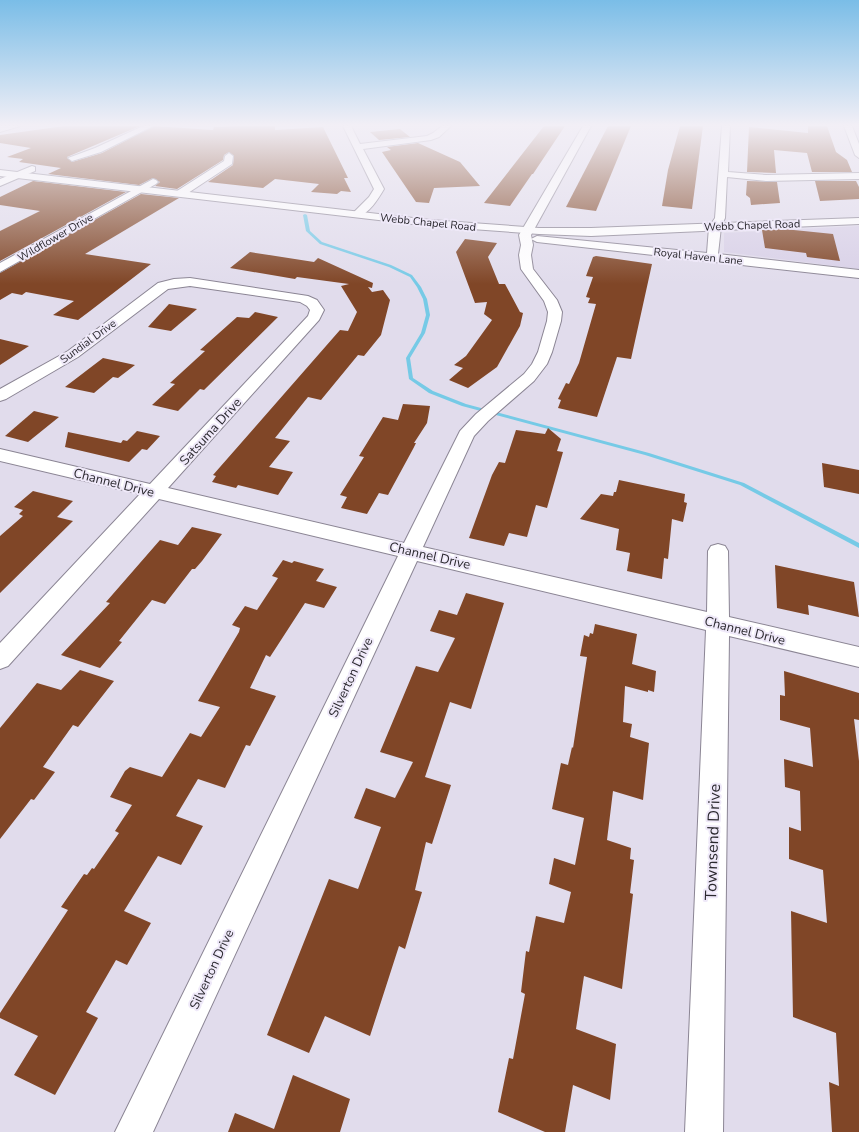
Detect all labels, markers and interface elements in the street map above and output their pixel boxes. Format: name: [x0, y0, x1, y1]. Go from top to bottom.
street label: Wildflower Drive: [15, 210, 96, 265]
street label: Webb Chapel Road: [379, 210, 477, 235]
street label: Webb Chapel Road: [704, 216, 800, 235]
street label: Royal Haven Lane: [653, 244, 743, 269]
street label: Sundial Drive: [57, 316, 120, 367]
street label: Satsuma Drive: [176, 394, 246, 469]
street label: Channel Drive: [71, 464, 156, 502]
street label: Channel Drive: [387, 538, 472, 574]
street label: Channel Drive: [702, 612, 787, 650]
street label: Silverton Drive: [324, 634, 377, 720]
street label: Townsend Drive: [700, 783, 726, 901]
street label: Silverton Drive: [185, 926, 238, 1012]

